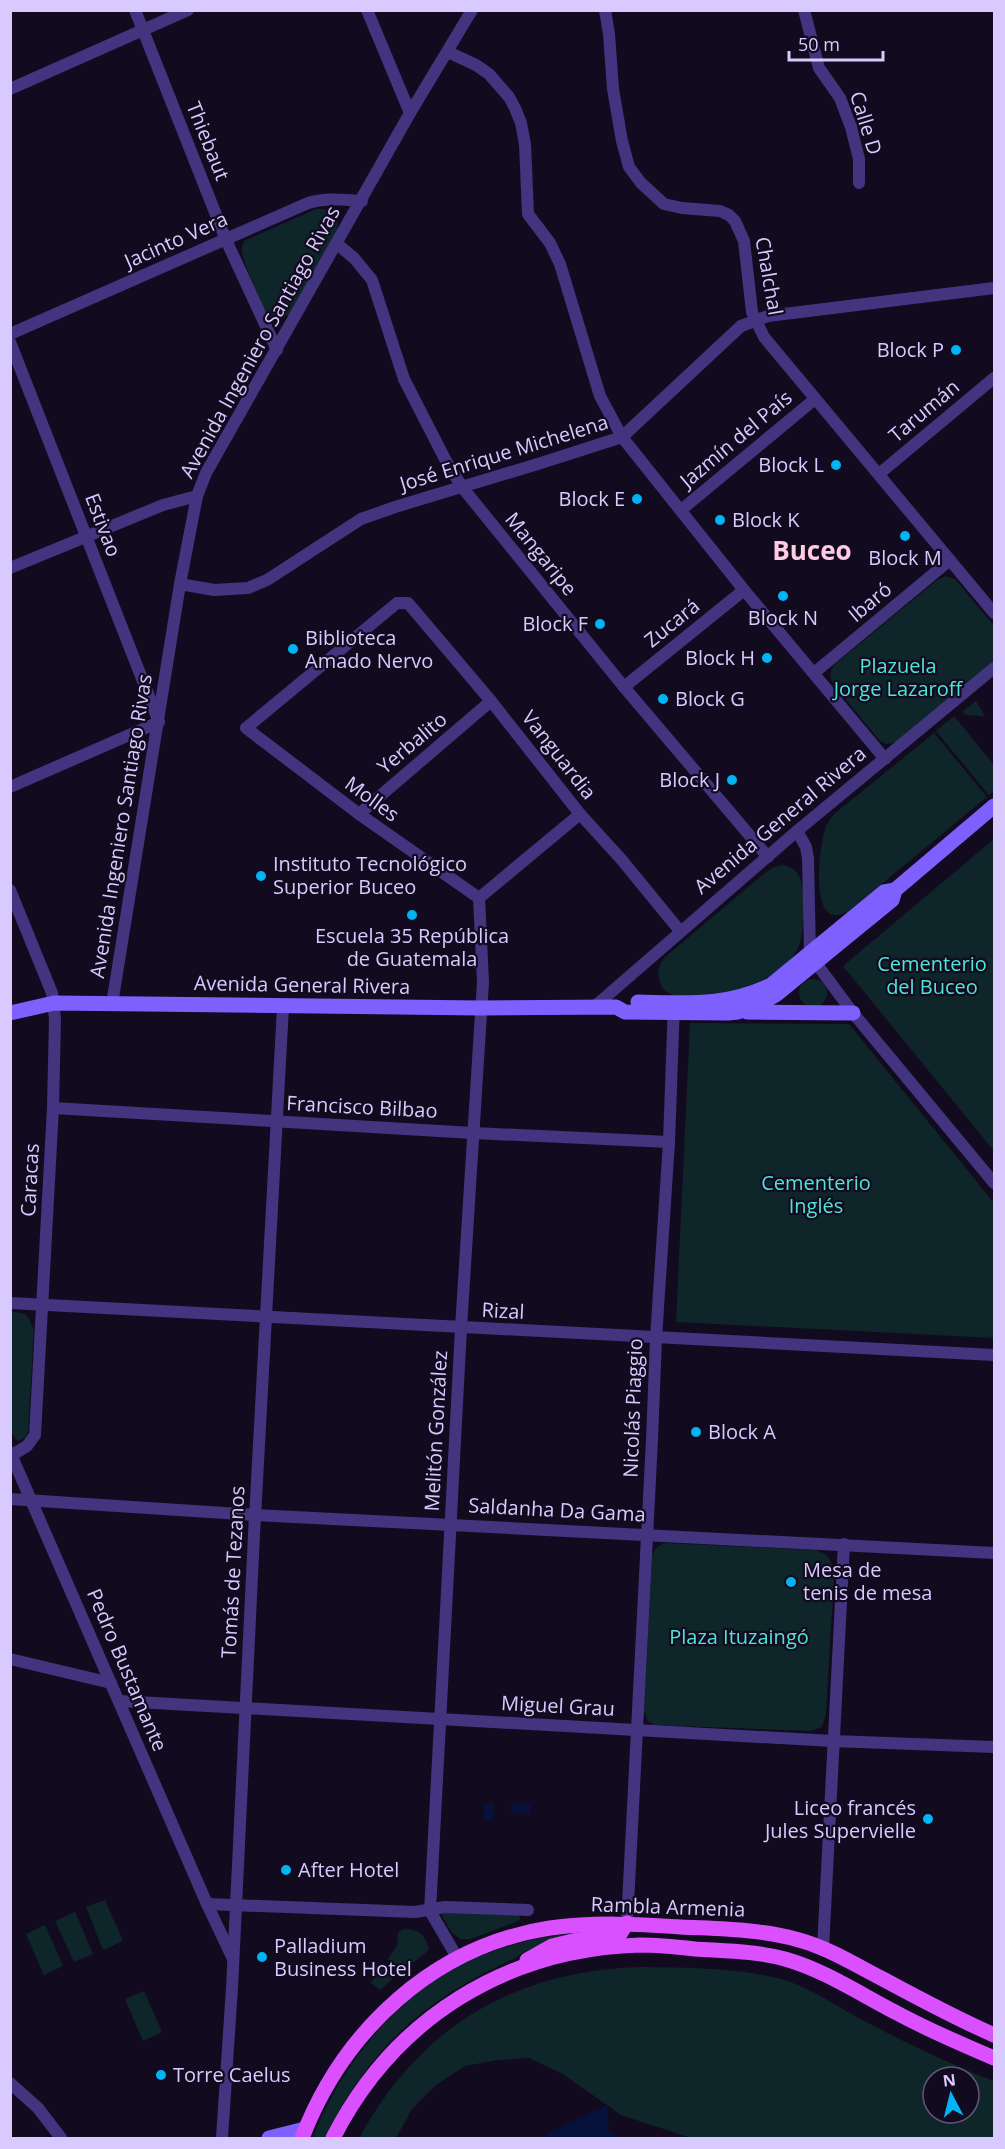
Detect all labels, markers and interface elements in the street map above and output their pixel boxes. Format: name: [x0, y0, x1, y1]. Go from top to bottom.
scale bar: [789, 24, 884, 62]
text: 50 m: [798, 32, 840, 56]
street label: Calle D: [844, 88, 889, 158]
street label: Thiebaut: [181, 98, 236, 184]
street label: Avenida Ingeniero Santiago Rivas: [173, 201, 346, 483]
street label: Jacinto Vera: [118, 205, 232, 275]
street label: Chalchal: [749, 235, 790, 317]
place label: Block P: [877, 336, 944, 363]
marker: Block P: [949, 343, 963, 357]
street label: Tarumán: [883, 373, 965, 448]
street label: Jazmín del País: [672, 384, 797, 495]
street label: José Enrique Michelena: [394, 408, 611, 498]
place label: Block L: [758, 451, 824, 478]
marker: Block L: [829, 458, 843, 472]
place label: Block E: [559, 485, 625, 512]
street label: Estivao: [79, 489, 128, 560]
marker: Block E: [630, 492, 644, 506]
street label: Mangaripe: [499, 506, 583, 601]
place label: Block K: [732, 506, 800, 533]
marker: Block K: [713, 513, 727, 527]
marker: Block M: [898, 529, 912, 543]
district label: Buceo: [772, 532, 852, 568]
place label: Block M: [868, 544, 942, 571]
street label: Ibaró: [842, 575, 897, 628]
marker: Block N: [776, 589, 790, 603]
street label: Zucará: [638, 592, 705, 653]
place label: Block N: [748, 604, 818, 631]
place label: Block F: [522, 610, 588, 637]
marker: Block F: [593, 617, 607, 631]
place label: Biblioteca Amado Nervo: [305, 624, 433, 674]
marker: Biblioteca Amado Nervo: [286, 642, 300, 656]
place label: Block H: [685, 644, 755, 671]
marker: Block H: [760, 651, 774, 665]
park label: Plazuela Jorge Lazaroff: [832, 652, 964, 702]
street label: Avenida Ingeniero Santiago Rivas: [83, 672, 158, 980]
place label: Block G: [675, 685, 745, 712]
marker: Block G: [656, 692, 670, 706]
street label: Vanguardia: [516, 705, 603, 805]
street label: Yerbalito: [371, 706, 452, 780]
street label: Avenida General Rivera: [688, 740, 871, 900]
place label: Block J: [659, 766, 720, 793]
street label: Molles: [340, 770, 405, 827]
marker: Block J: [725, 773, 739, 787]
place label: Instituto Tecnológico Superior Buceo: [273, 850, 467, 900]
marker: Instituto Tecnológico Superior Buceo: [254, 869, 268, 883]
marker: Escuela 35 República de Guatemala: [405, 908, 419, 922]
place label: Escuela 35 República de Guatemala: [315, 922, 509, 972]
park label: Cementerio del Buceo: [877, 950, 987, 1000]
street label: Avenida General Rivera: [194, 969, 410, 1000]
street label: Francisco Bilbao: [286, 1089, 438, 1124]
street label: Caracas: [14, 1143, 45, 1217]
park label: Cementerio Inglés: [761, 1169, 871, 1219]
street label: Rizal: [481, 1296, 525, 1325]
street label: Nicolás Piaggio: [617, 1338, 648, 1478]
street label: Melitón González: [418, 1350, 453, 1512]
place label: Block A: [708, 1418, 776, 1445]
marker: Block A: [689, 1425, 703, 1439]
street label: Tomás de Tezanos: [215, 1485, 250, 1659]
street label: Saldanha Da Gama: [468, 1491, 646, 1528]
place label: Mesa de tenis de mesa: [803, 1556, 932, 1606]
marker: Mesa de tenis de mesa: [784, 1575, 798, 1589]
street label: Pedro Bustamante: [81, 1584, 174, 1755]
park label: Plaza Ituzaingó: [669, 1623, 809, 1650]
street label: Miguel Grau: [501, 1689, 616, 1722]
place label: Liceo francés Jules Supervielle: [763, 1794, 916, 1844]
marker: Liceo francés Jules Supervielle: [921, 1812, 935, 1826]
place label: After Hotel: [298, 1856, 399, 1883]
marker: After Hotel: [279, 1863, 293, 1877]
street label: Rambla Armenia: [590, 1890, 746, 1923]
place label: Palladium Business Hotel: [274, 1932, 412, 1982]
marker: Palladium Business Hotel: [255, 1950, 269, 1964]
place label: Torre Caelus: [173, 2061, 291, 2088]
north arrow: [921, 2065, 981, 2125]
marker: Torre Caelus: [154, 2068, 168, 2082]
text: N: [941, 2068, 957, 2092]

